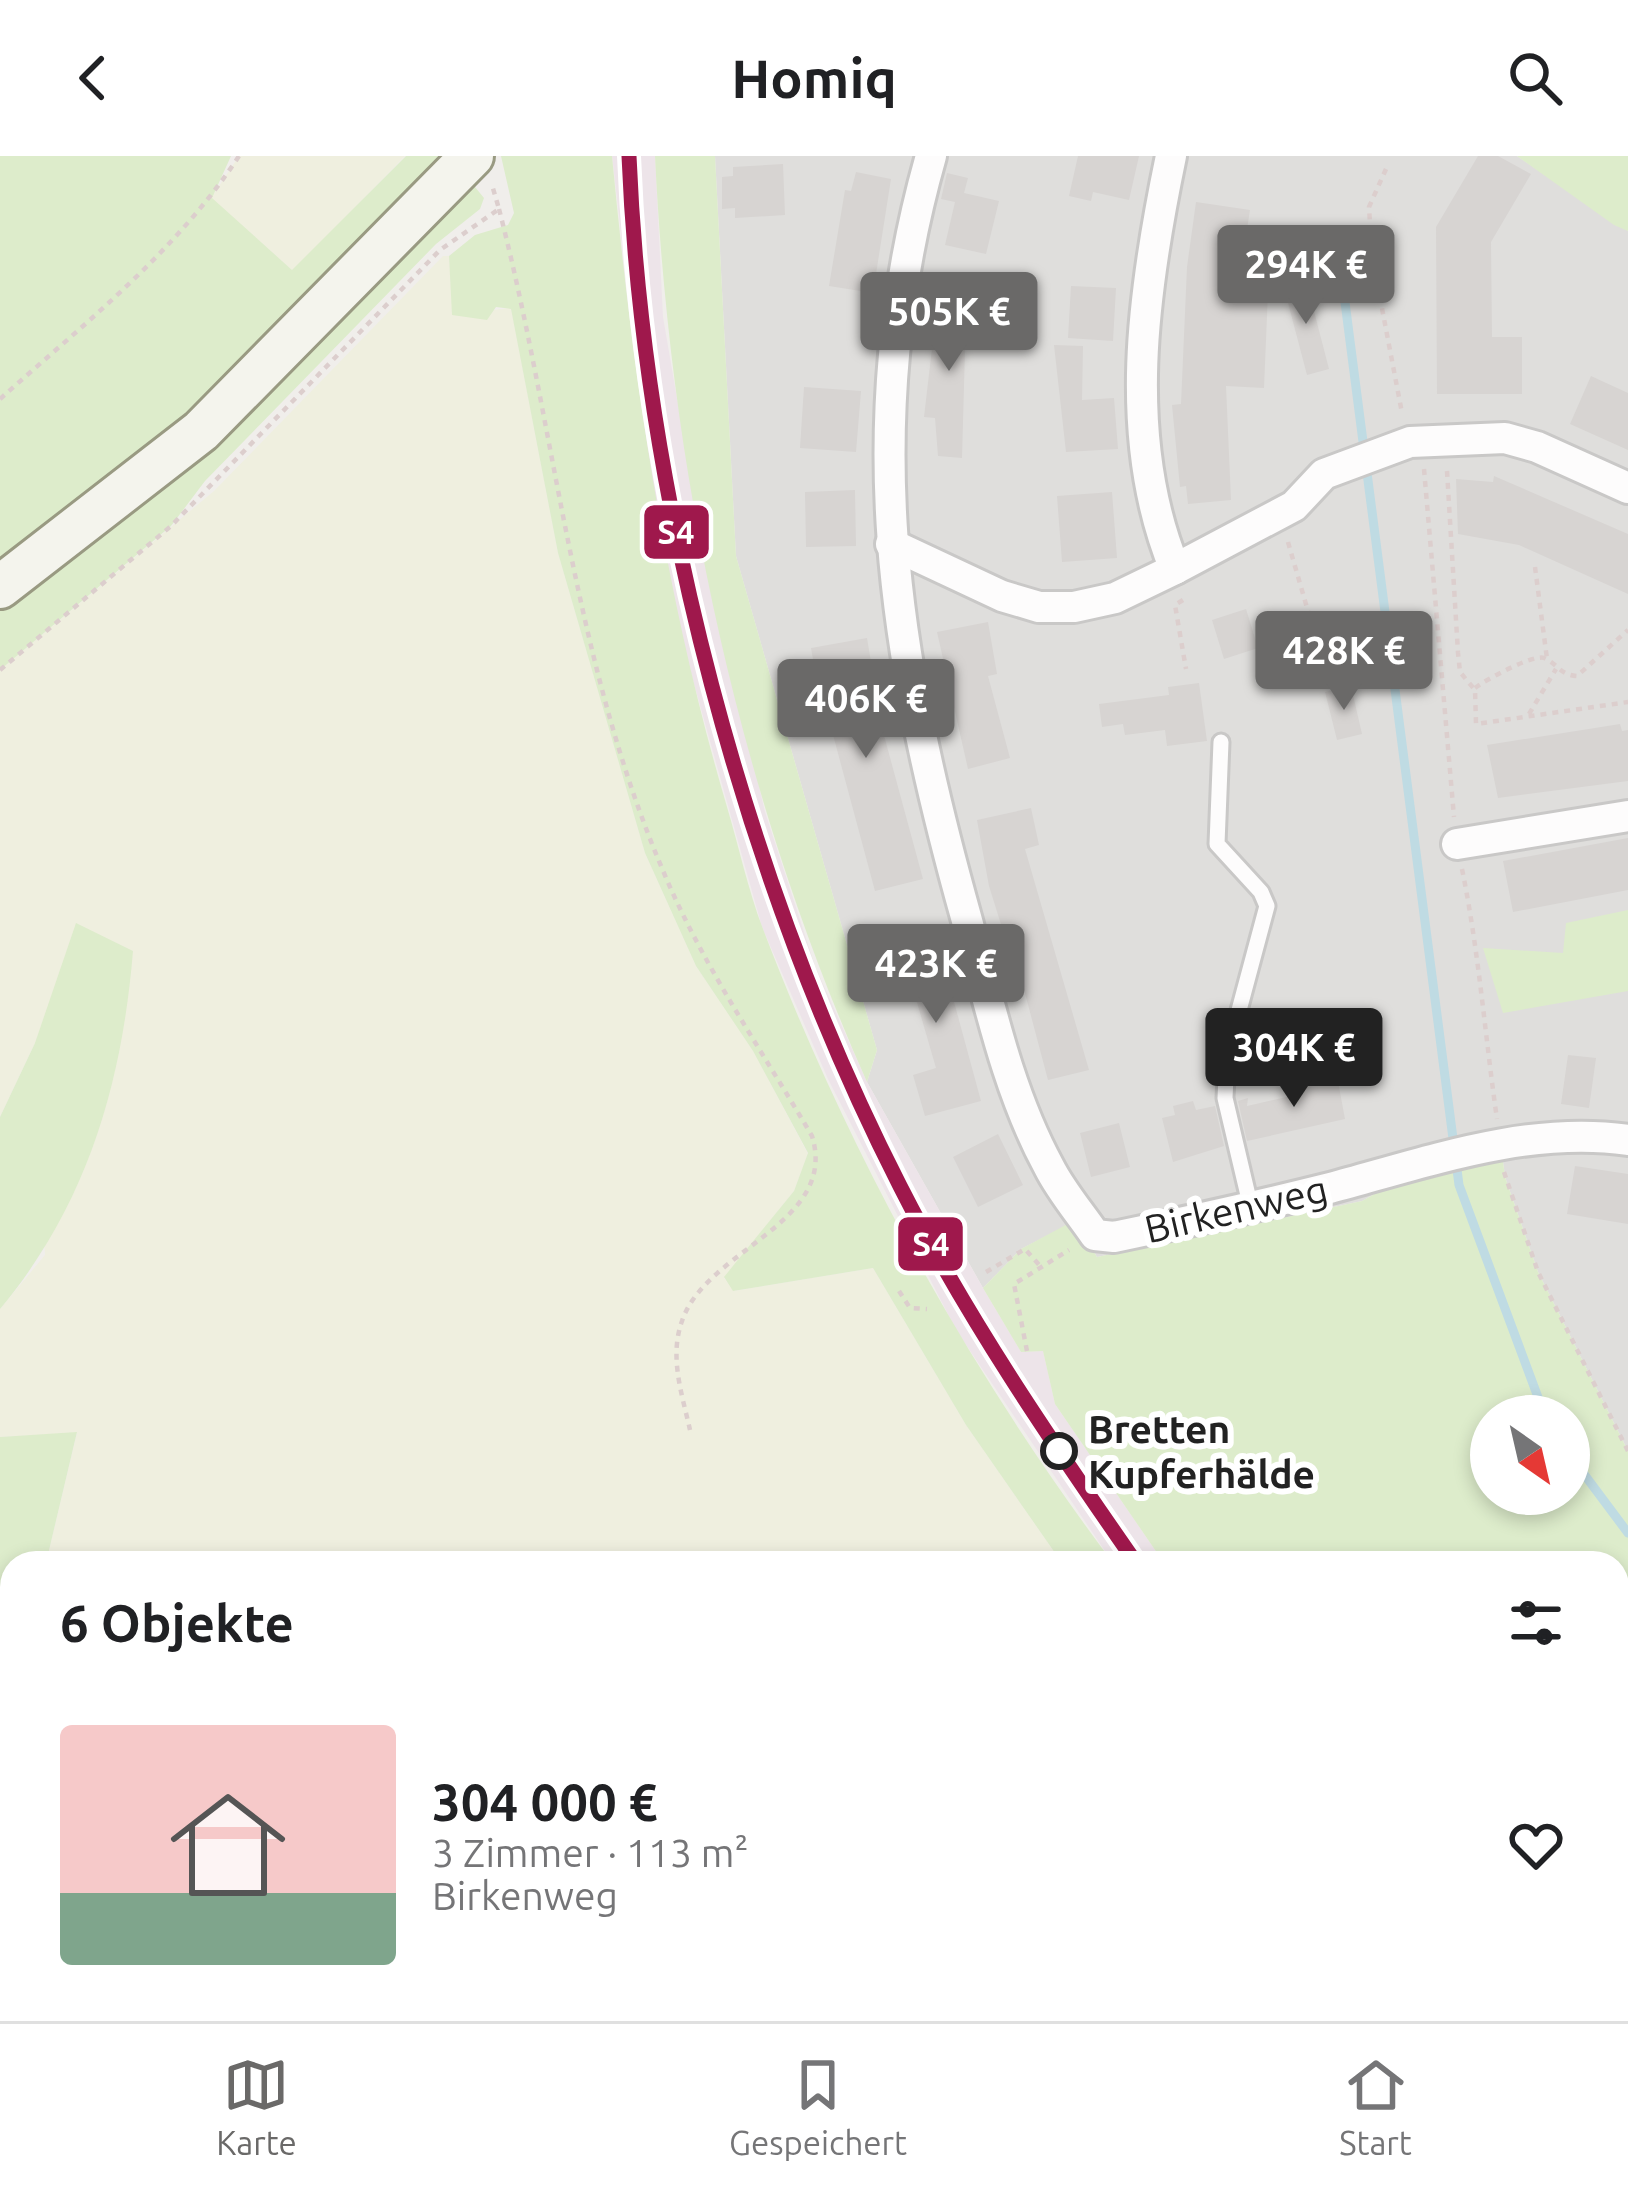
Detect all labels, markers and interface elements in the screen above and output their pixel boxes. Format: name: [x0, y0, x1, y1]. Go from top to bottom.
icon: back: [60, 45, 126, 111]
icon: search: [1502, 45, 1568, 111]
text: Homiq: [731, 48, 897, 108]
pin: 294K €: [1208, 225, 1404, 327]
text: 294K €: [1244, 242, 1368, 285]
pin: 505K €: [851, 272, 1047, 374]
text: 505K €: [887, 289, 1011, 332]
line badge: S4: [642, 503, 711, 561]
text: S4: [657, 513, 695, 550]
pin: 428K €: [1246, 611, 1442, 713]
text: 428K €: [1282, 628, 1406, 671]
pin: 406K €: [768, 659, 964, 761]
text: 406K €: [804, 676, 928, 719]
pin: 423K €: [838, 924, 1034, 1026]
text: 423K €: [874, 941, 998, 984]
pin: 304K €: [1196, 1008, 1392, 1110]
text: 304K €: [1232, 1025, 1356, 1068]
street label: Birkenweg: [1140, 1167, 1331, 1250]
line badge: S4: [896, 1215, 965, 1273]
text: S4: [912, 1225, 950, 1262]
north arrow: [1470, 1395, 1590, 1515]
map controls: [1470, 1395, 1590, 1515]
place label: Bretten Kupferhälde: [1088, 1407, 1315, 1495]
marker: Bretten Kupferhälde: [1042, 1434, 1076, 1468]
icon: filters: [1503, 1590, 1569, 1656]
text: 6 Objekte: [60, 1594, 294, 1652]
icon: home: [156, 1773, 300, 1917]
text: 304 000 €: [432, 1773, 658, 1831]
icon: heart: [1503, 1812, 1569, 1878]
text: 3 Zimmer · 113 m²: [432, 1831, 749, 1874]
text: Birkenweg: [432, 1874, 618, 1917]
tab: Karte: [216, 2052, 297, 2161]
tab: Gespeichert: [729, 2052, 907, 2161]
tab: Start: [1339, 2052, 1412, 2161]

